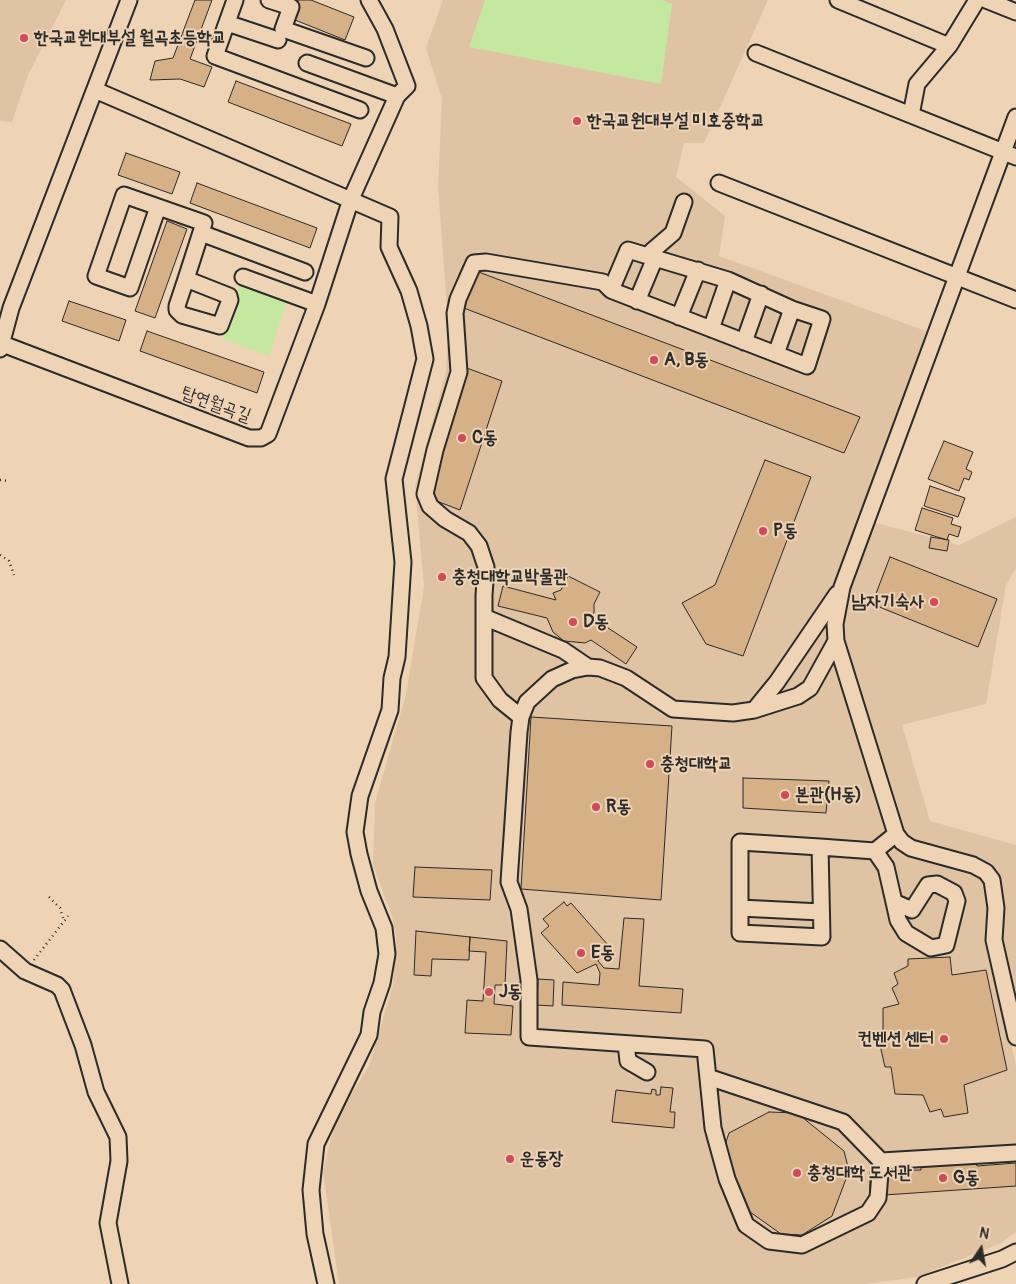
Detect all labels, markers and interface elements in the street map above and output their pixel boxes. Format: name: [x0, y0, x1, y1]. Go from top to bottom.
place label: 한국교원대부설 월곡초등학교: [34, 27, 226, 49]
marker: 한국교원대부설 월곡초등학교: [18, 32, 30, 44]
place label: 한국교원대부설 미호중학교: [587, 110, 765, 132]
marker: 한국교원대부설 미호중학교: [571, 115, 583, 127]
place label: A, B동: [664, 349, 709, 371]
marker: A, B동: [648, 354, 660, 366]
street label: 탑연월곡길: [178, 382, 254, 428]
place label: C동: [472, 427, 498, 449]
marker: C동: [456, 432, 468, 444]
place label: P동: [773, 520, 797, 542]
marker: P동: [757, 525, 769, 537]
place label: 충청대학교박물관: [452, 566, 568, 588]
marker: 충청대학교박물관: [436, 571, 448, 583]
place label: 남자기숙사: [852, 591, 924, 613]
marker: 남자기숙사: [928, 596, 940, 608]
place label: D동: [583, 611, 609, 633]
marker: D동: [567, 616, 579, 628]
place label: 충청대학교: [660, 753, 732, 775]
marker: 충청대학교: [644, 758, 656, 770]
place label: 본관(H동): [795, 784, 862, 806]
marker: 본관(H동): [779, 789, 791, 801]
place label: R동: [606, 796, 631, 818]
marker: R동: [590, 801, 602, 813]
place label: E동: [591, 942, 615, 964]
marker: E동: [575, 947, 587, 959]
place label: J동: [499, 981, 522, 1003]
marker: J동: [483, 986, 495, 998]
place label: 컨벤션 센터: [858, 1028, 934, 1050]
marker: 컨벤션 센터: [938, 1033, 950, 1045]
place label: 운동장: [520, 1148, 563, 1170]
marker: 운동장: [504, 1153, 516, 1165]
place label: 충청대학 도서관: [807, 1162, 912, 1184]
marker: 충청대학 도서관: [791, 1167, 803, 1179]
place label: G동: [953, 1167, 979, 1189]
marker: G동: [937, 1172, 949, 1184]
north arrow: [956, 1224, 1006, 1274]
text: N: [978, 1225, 991, 1243]

